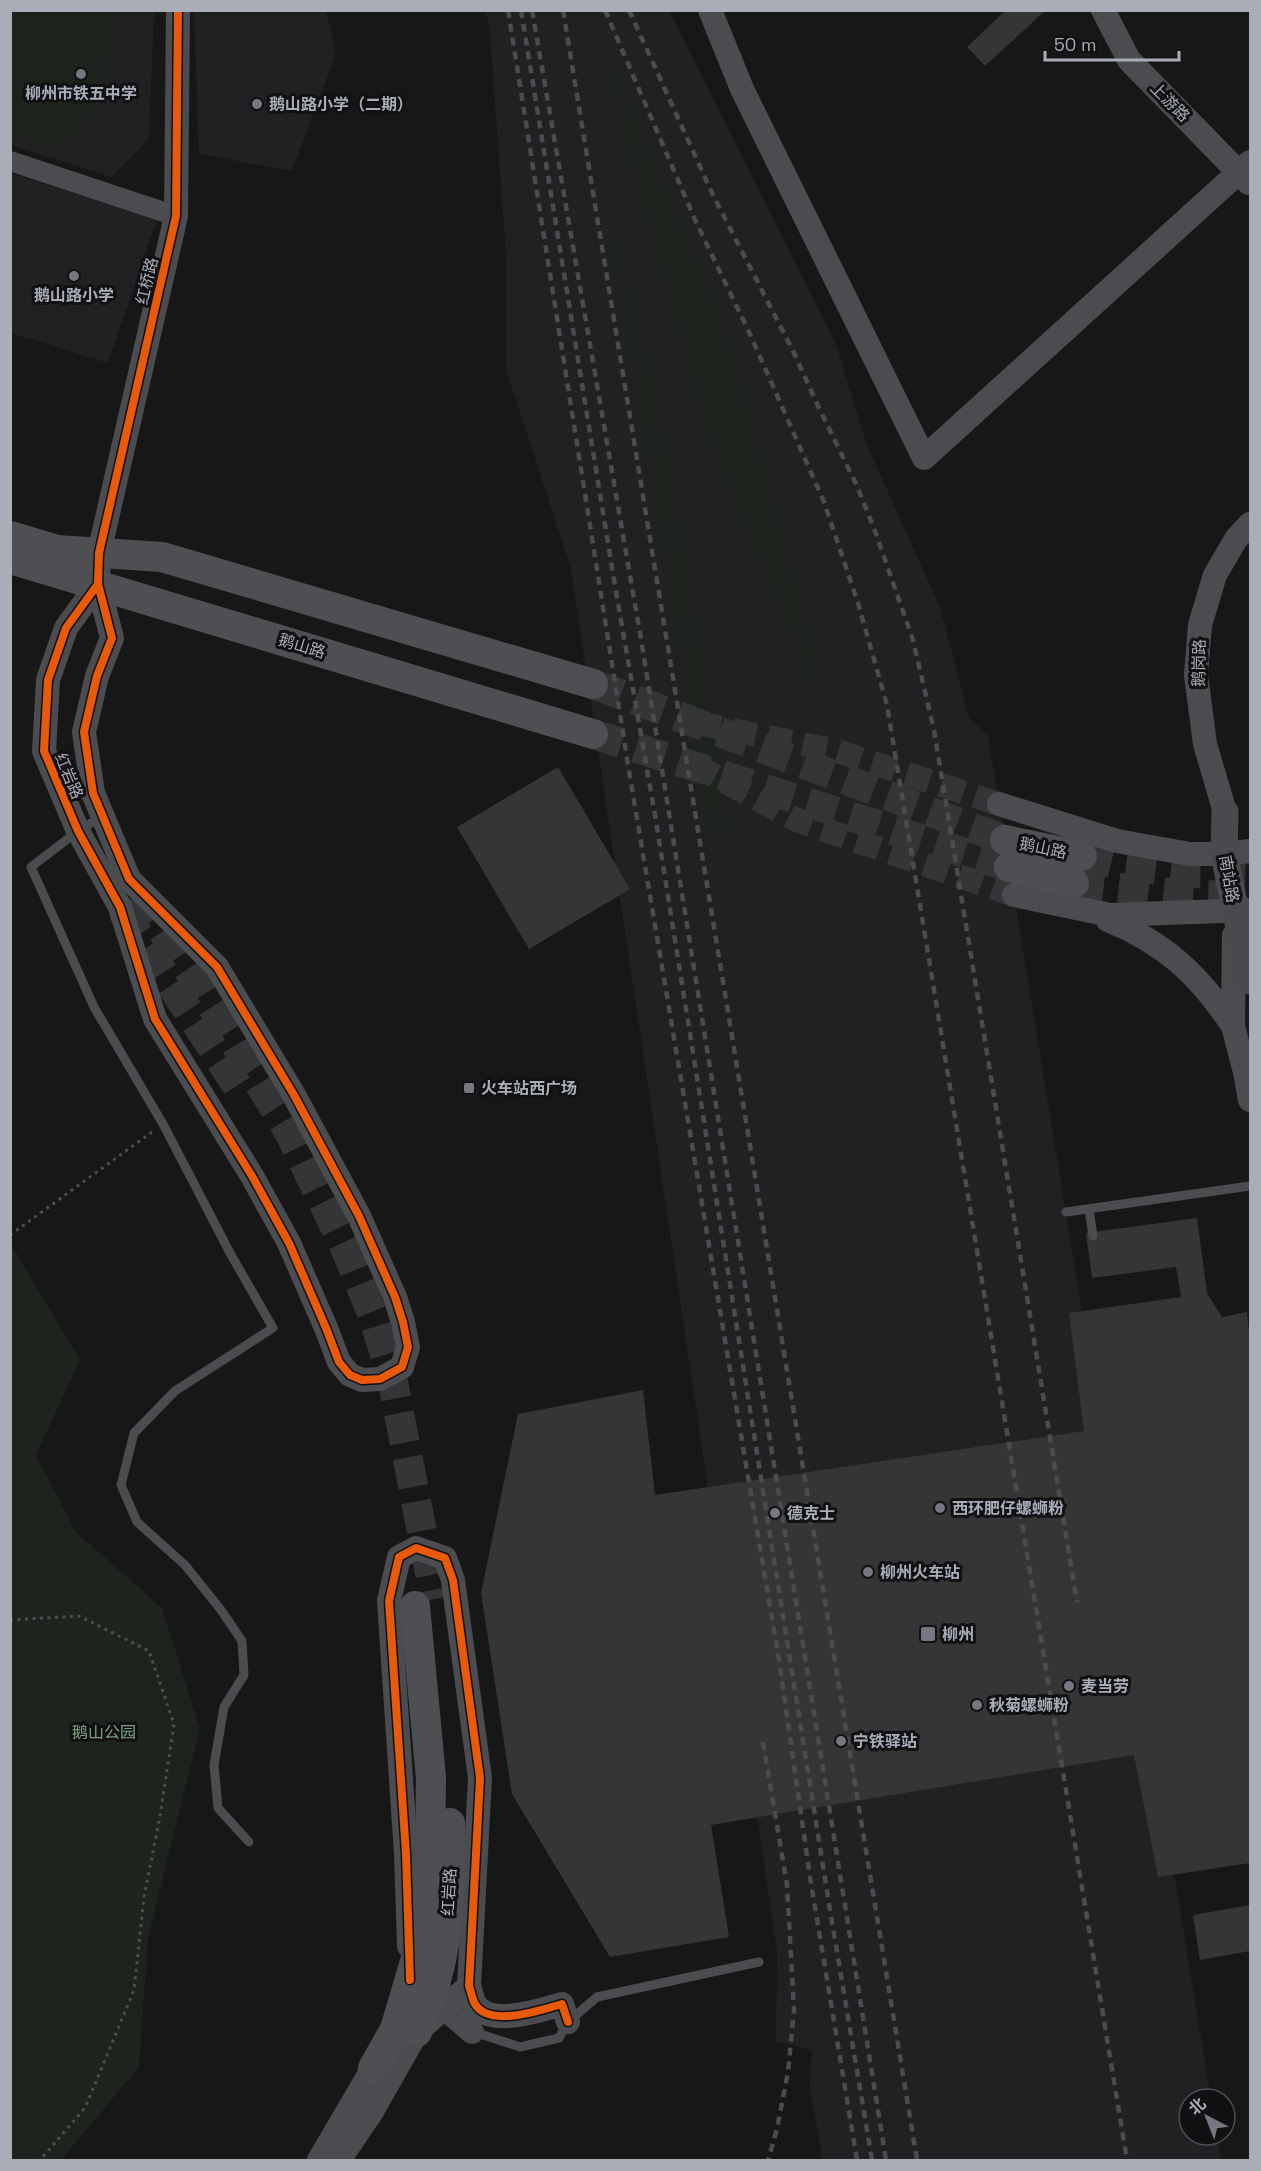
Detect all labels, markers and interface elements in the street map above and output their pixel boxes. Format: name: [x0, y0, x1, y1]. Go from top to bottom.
scale bar: [1045, 24, 1178, 62]
text: 50 m: [1054, 33, 1096, 56]
marker: 柳州市铁五中学: [74, 67, 88, 81]
street label: 上游路: [1146, 78, 1194, 126]
place label: 柳州市铁五中学: [25, 83, 137, 104]
place label: 鹅山路小学（二期）: [269, 94, 413, 115]
marker: 鹅山路小学（二期）: [250, 97, 264, 111]
street label: 红桥路: [131, 255, 163, 307]
marker: 鹅山路小学: [67, 269, 81, 283]
place label: 鹅山路小学: [34, 285, 114, 306]
street label: 鹅山路: [276, 629, 328, 663]
street label: 鹅岗路: [1188, 639, 1210, 687]
street label: 红岩路: [50, 750, 88, 802]
street label: 鹅山路: [1017, 833, 1069, 863]
street label: 南站路: [1214, 854, 1244, 904]
place label: 火车站西广场: [481, 1078, 577, 1099]
marker: 火车站西广场: [462, 1081, 476, 1095]
place label: 西环肥仔螺蛳粉: [952, 1498, 1064, 1519]
marker: 西环肥仔螺蛳粉: [933, 1501, 947, 1515]
place label: 德克士: [787, 1503, 835, 1524]
marker: 德克士: [768, 1506, 782, 1520]
place label: 柳州火车站: [880, 1562, 960, 1583]
marker: 柳州火车站: [861, 1565, 875, 1579]
place label: 柳州: [942, 1624, 974, 1645]
marker: 柳州: [919, 1625, 937, 1643]
place label: 麦当劳: [1081, 1676, 1129, 1697]
marker: 麦当劳: [1062, 1679, 1076, 1693]
place label: 秋菊螺蛳粉: [989, 1695, 1069, 1716]
marker: 秋菊螺蛳粉: [970, 1698, 984, 1712]
park label: 鹅山公园: [72, 1722, 136, 1743]
place label: 宁铁驿站: [853, 1731, 917, 1752]
marker: 宁铁驿站: [834, 1734, 848, 1748]
street label: 红岩路: [437, 1867, 461, 1917]
north arrow: [1177, 2087, 1237, 2147]
text: 北: [1184, 2093, 1210, 2119]

